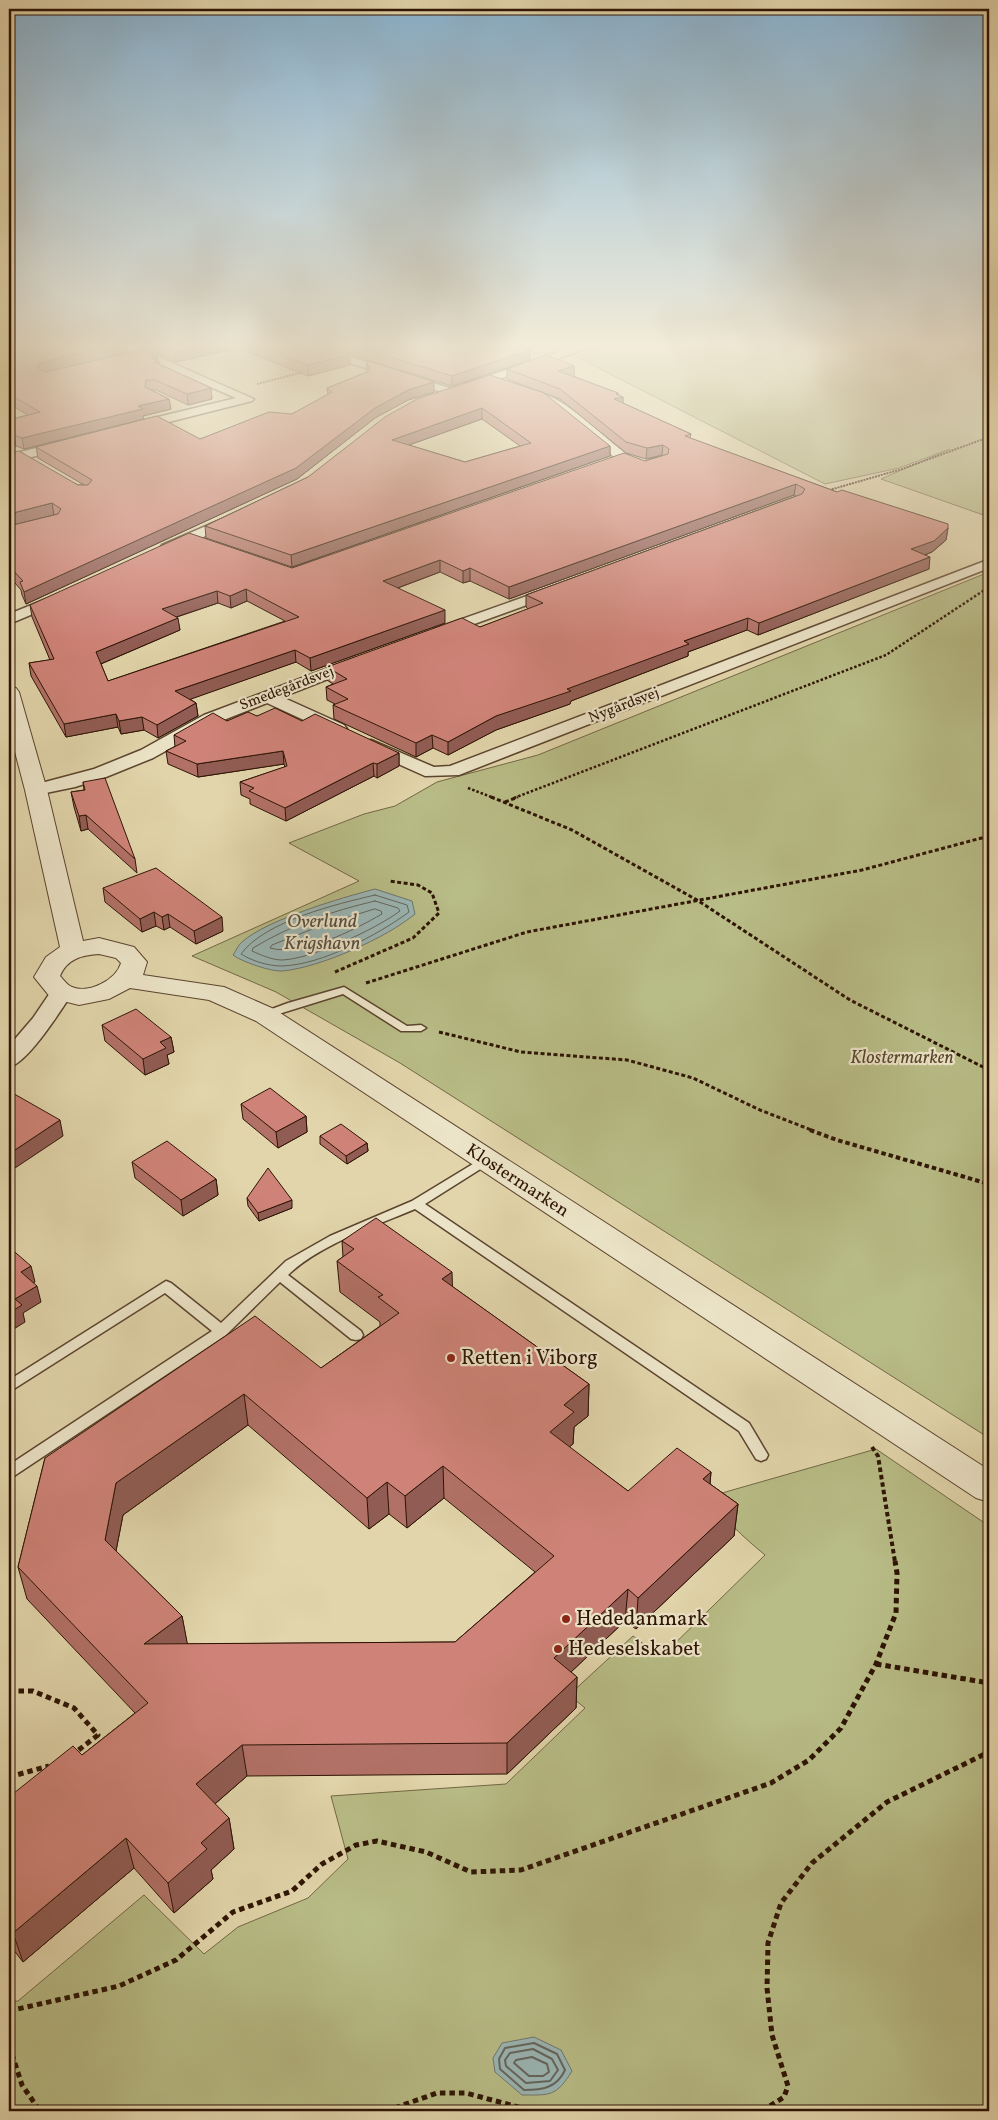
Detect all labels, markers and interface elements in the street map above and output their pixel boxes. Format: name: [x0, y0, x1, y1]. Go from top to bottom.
street label: Smedegårdsvej: [237, 661, 337, 717]
street label: Nygårdsvej: [586, 683, 662, 729]
water label: Overlund Krigshavn: [284, 909, 360, 957]
park label: Klostermarken: [850, 1046, 954, 1071]
street label: Klostermarken: [461, 1138, 574, 1224]
place label: Retten i Viborg: [461, 1344, 598, 1373]
marker: Retten i Viborg: [445, 1352, 457, 1364]
place label: Hededanmark: [576, 1605, 708, 1634]
marker: Hededanmark: [560, 1613, 572, 1625]
place label: Hedeselskabet: [568, 1635, 701, 1664]
marker: Hedeselskabet: [552, 1643, 564, 1655]

